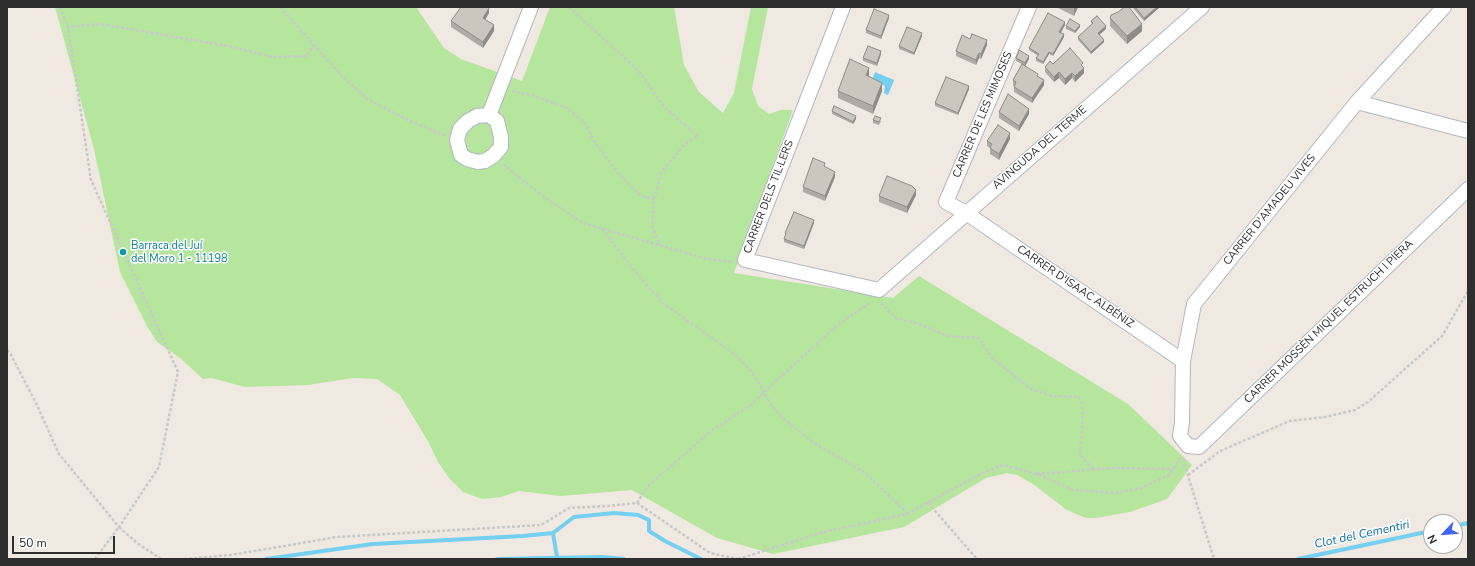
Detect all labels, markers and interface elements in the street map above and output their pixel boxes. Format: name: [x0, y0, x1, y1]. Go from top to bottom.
street label: CARRER DE LES MIMOSES: [950, 50, 1016, 180]
street label: AVINGUDA DEL TERME: [990, 104, 1090, 192]
street label: CARRER DELS TIL·LERS: [741, 138, 797, 256]
street label: CARRER D'AMADEU VIVES: [1221, 152, 1319, 268]
street label: CARRER MOSSÈN MIQUEL ESTRUCH I PIERA: [1242, 237, 1416, 407]
place label: Barraca del Juí del Moro 1 - 11198: [131, 239, 228, 265]
street label: CARRER D'ISAAC ALBÉNIZ: [1014, 243, 1136, 331]
marker: Barraca del Juí del Moro 1 - 11198: [118, 247, 128, 257]
north arrow: [1423, 514, 1463, 554]
water label: Clot del Cementiri: [1313, 518, 1411, 552]
scale bar: [14, 528, 117, 554]
text: N: [1424, 532, 1441, 546]
text: 50 m: [19, 535, 47, 551]

